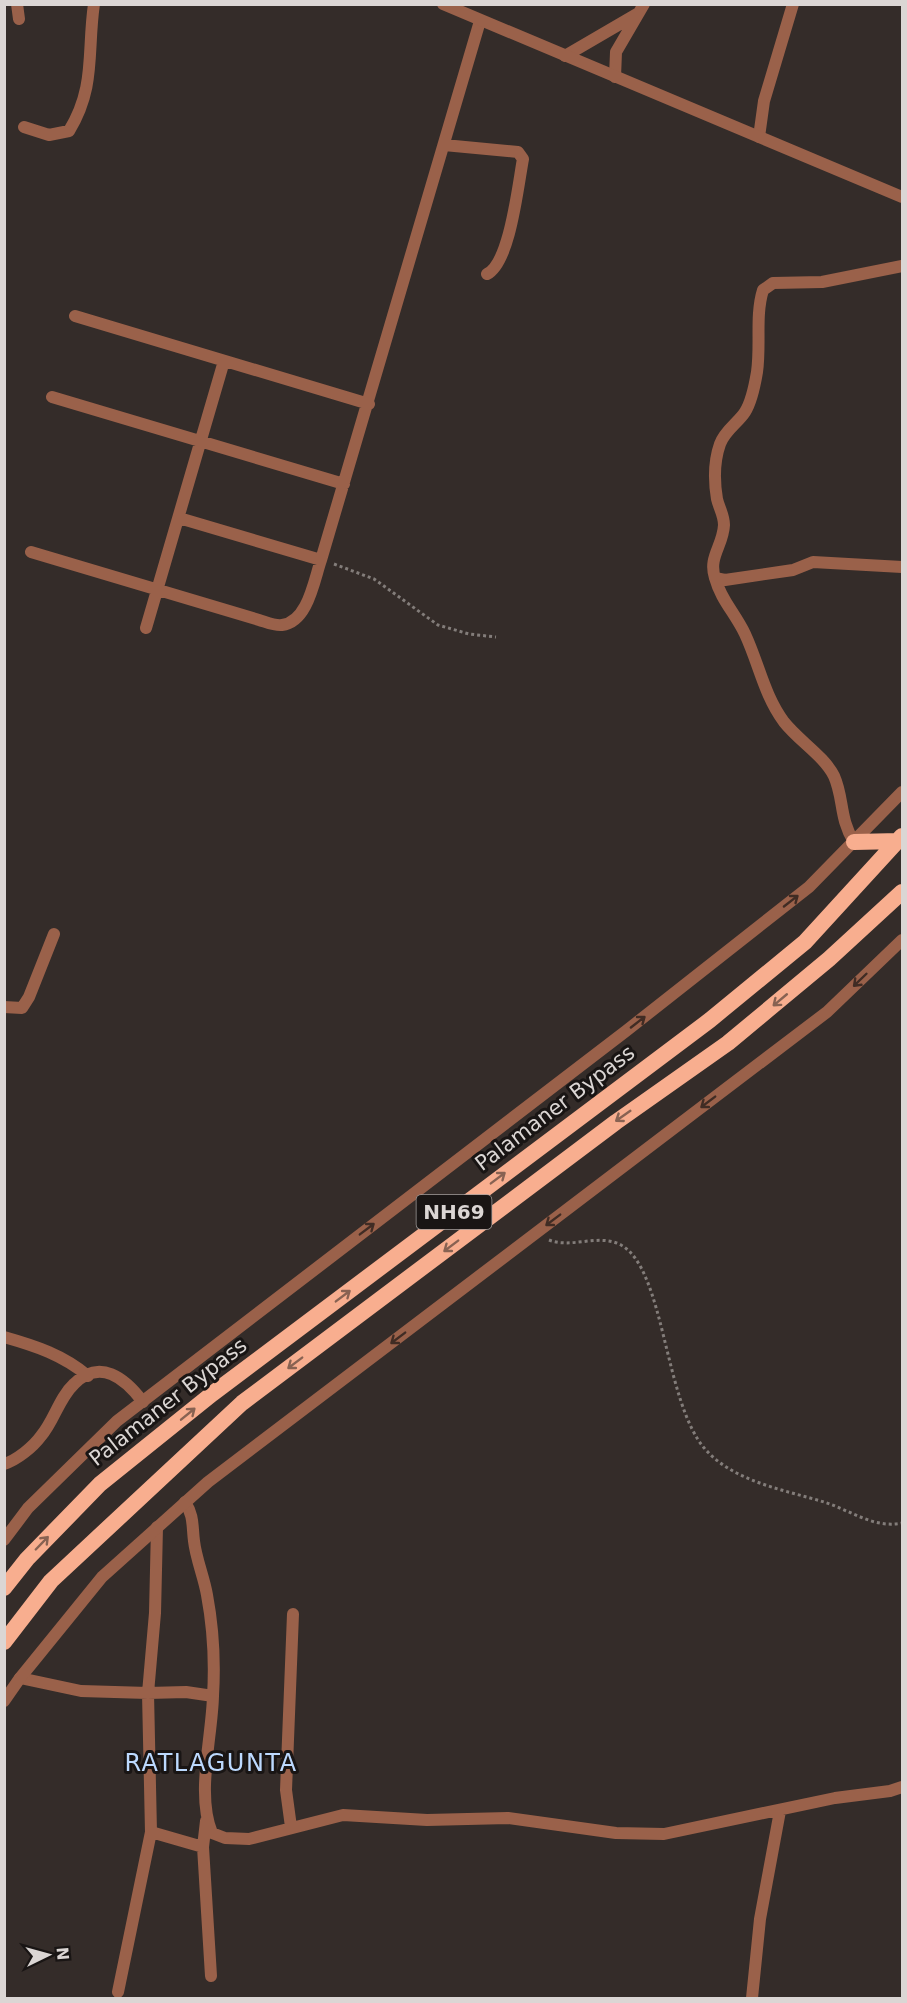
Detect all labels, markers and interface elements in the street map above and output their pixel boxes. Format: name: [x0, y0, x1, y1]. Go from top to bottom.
one-way arrow: [783, 894, 799, 907]
one-way arrow: [853, 973, 868, 988]
one-way arrow: [773, 993, 788, 1007]
one-way arrow: [630, 1015, 646, 1028]
street label: Palamaner Bypass: [471, 1040, 639, 1176]
one-way arrow: [701, 1096, 717, 1108]
one-way arrow: [616, 1110, 632, 1122]
one-way arrow: [490, 1172, 506, 1185]
road number: NH69: [416, 1195, 492, 1229]
one-way arrow: [545, 1213, 561, 1226]
one-way arrow: [358, 1223, 374, 1236]
one-way arrow: [443, 1240, 459, 1252]
one-way arrow: [334, 1289, 350, 1302]
one-way arrow: [390, 1331, 406, 1344]
street label: Palamaner Bypass: [85, 1333, 251, 1471]
one-way arrow: [288, 1357, 304, 1370]
one-way arrow: [179, 1407, 195, 1420]
one-way arrow: [35, 1536, 50, 1551]
district label: RATLAGUNTA: [124, 1749, 298, 1777]
north arrow: [18, 1925, 78, 1985]
text: N: [52, 1946, 72, 1961]

